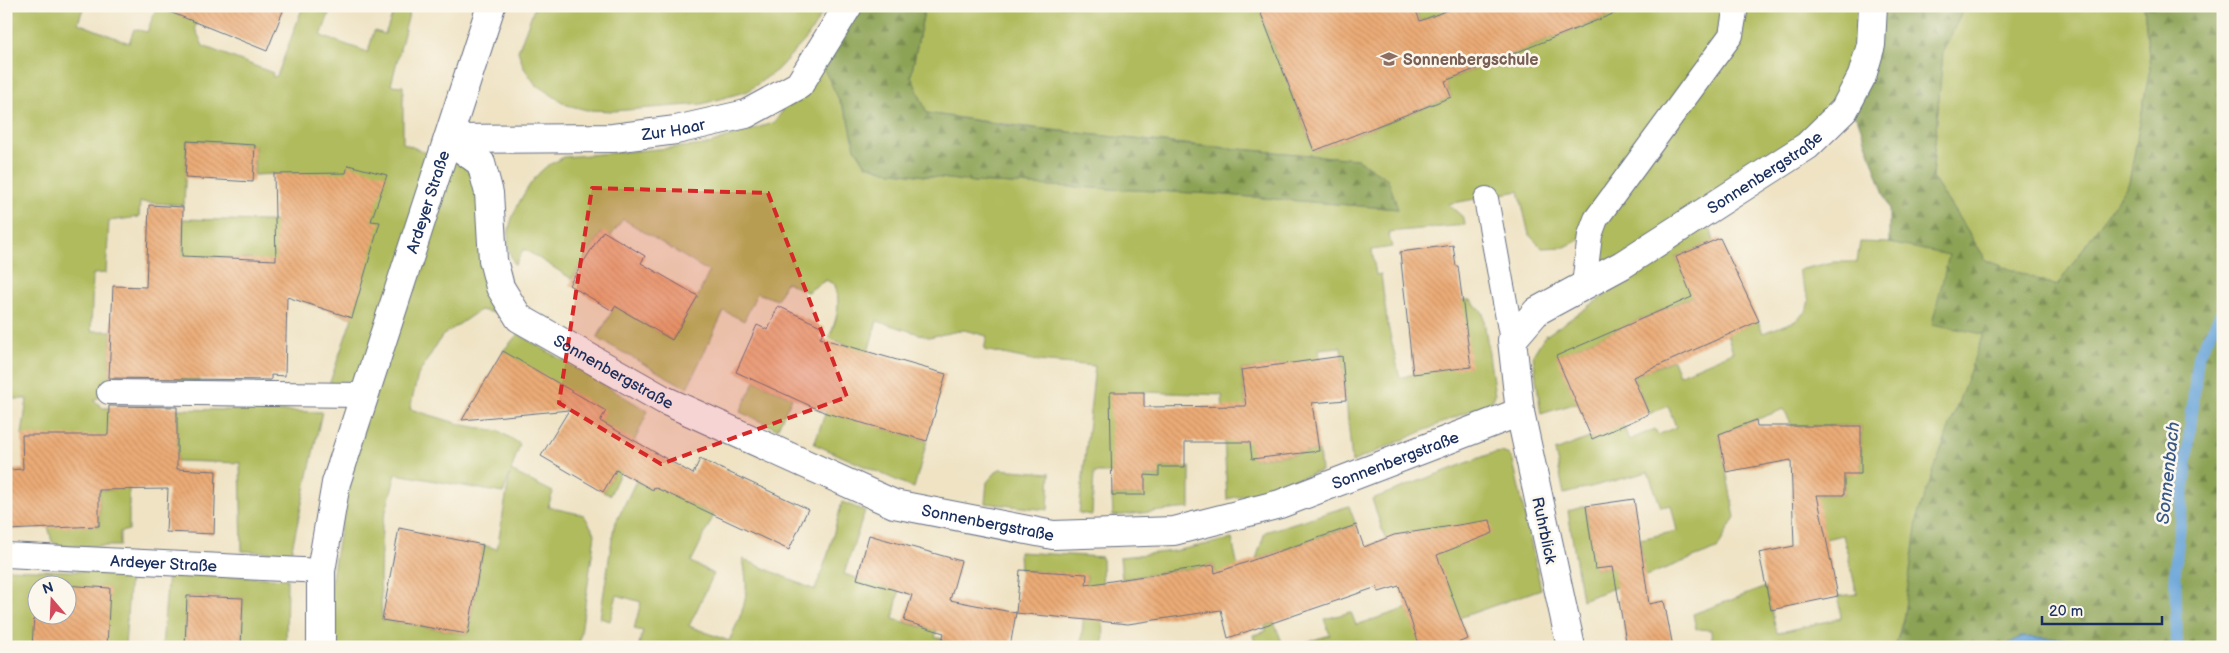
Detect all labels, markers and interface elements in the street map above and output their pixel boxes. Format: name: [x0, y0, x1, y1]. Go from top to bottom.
school or university icon: Sonnenbergschule: [1379, 49, 1399, 69]
place label: Sonnenbergschule: [1403, 51, 1538, 70]
street label: Zur Haar: [640, 116, 707, 145]
street label: Sonnenbergstraße: [1704, 128, 1828, 219]
street label: Ardeyer Straße: [403, 148, 455, 256]
street label: Sonnenbergstraße: [550, 331, 676, 414]
water label: Sonnenbach: [2153, 421, 2184, 525]
street label: Sonnenbergstraße: [1329, 428, 1462, 494]
street label: Ruhrblick: [1527, 495, 1560, 565]
street label: Sonnenbergstraße: [920, 502, 1056, 546]
street label: Ardeyer Straße: [110, 552, 218, 577]
north arrow: [28, 576, 78, 626]
text: N: [40, 578, 56, 598]
scale bar: [2042, 593, 2162, 625]
text: 20 m: [2049, 602, 2083, 621]

